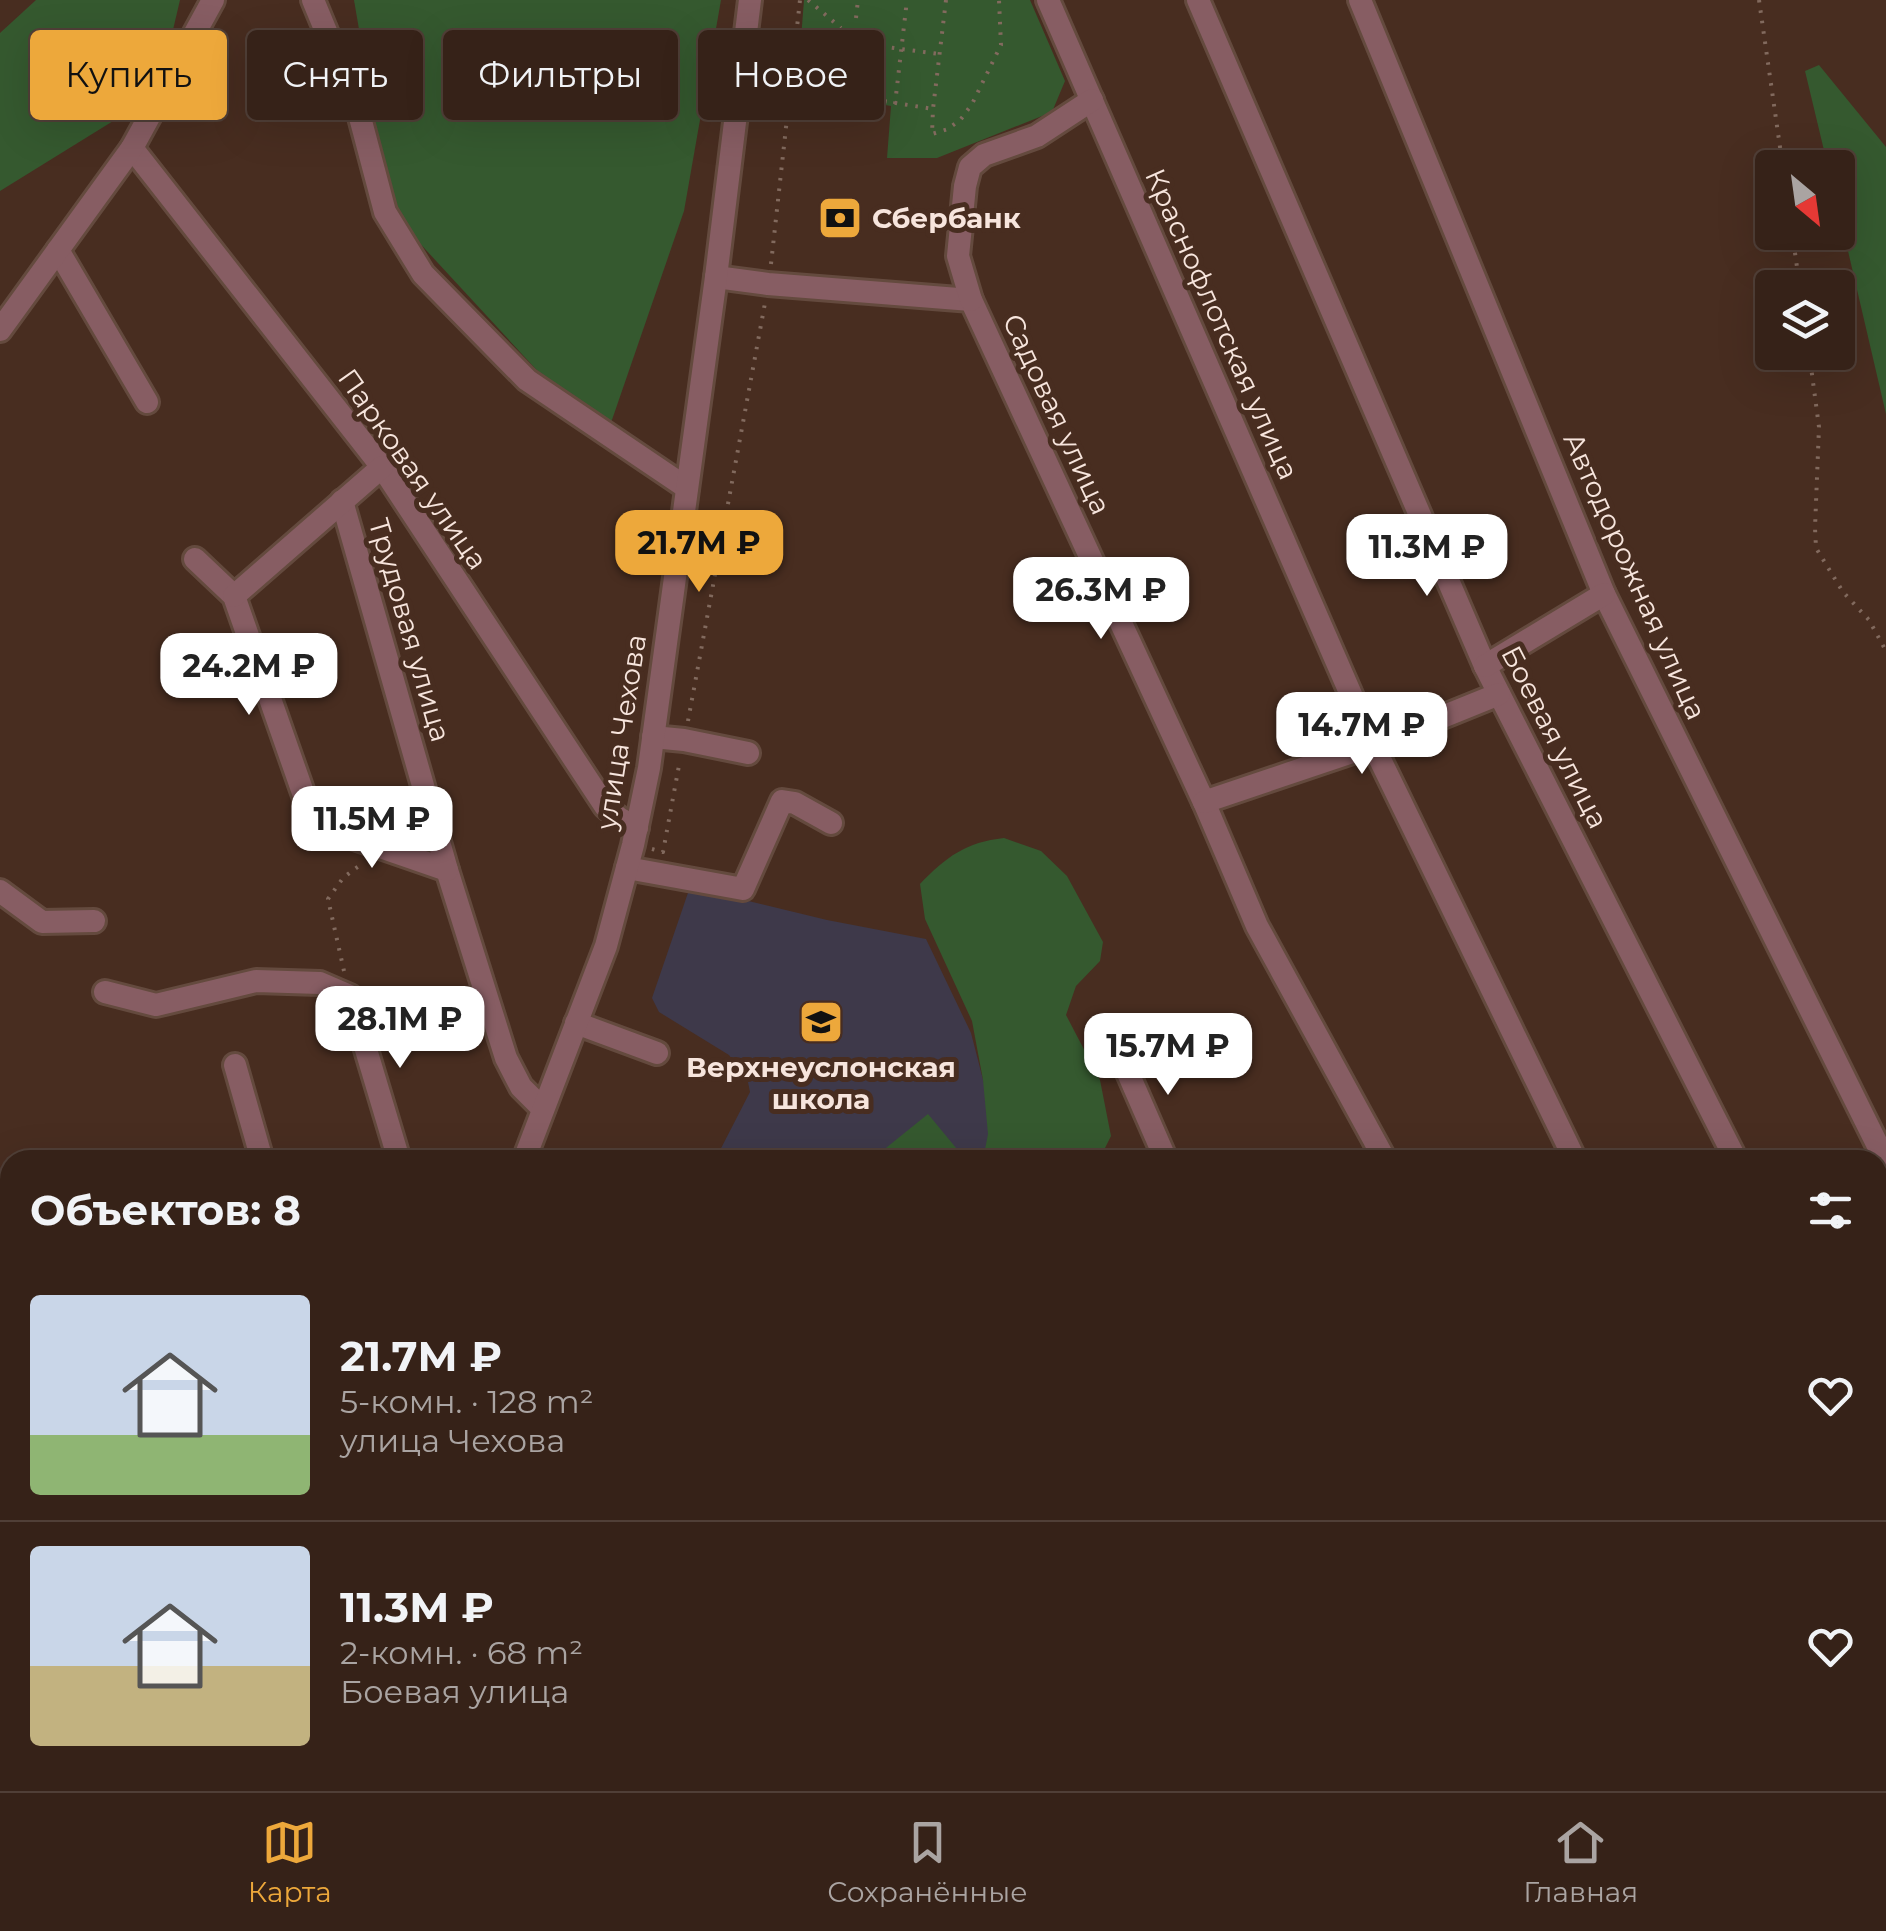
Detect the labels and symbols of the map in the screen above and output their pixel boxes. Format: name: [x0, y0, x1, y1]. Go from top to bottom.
north arrow: [1755, 150, 1855, 250]
street label: Краснофлотская улица: [1138, 163, 1306, 485]
bank icon: Сбербанк: [817, 195, 863, 241]
place label: Сбербанк: [872, 201, 1021, 235]
street label: Садовая улица: [996, 308, 1118, 520]
street label: Парковая улица: [331, 362, 495, 576]
street label: Автодорожная улица: [1556, 427, 1714, 725]
pin: 21.7M ₽: [607, 510, 791, 595]
street label: Трудовая улица: [362, 514, 458, 746]
pin: 11.3M ₽: [1335, 514, 1519, 599]
pin: 26.3M ₽: [1009, 557, 1193, 642]
street label: улица Чехова: [589, 632, 653, 833]
pin: 24.2M ₽: [157, 633, 341, 718]
street label: Боевая улица: [1494, 640, 1616, 834]
pin: 14.7M ₽: [1270, 692, 1454, 777]
pin: 11.5M ₽: [280, 786, 464, 871]
pin: 28.1M ₽: [308, 986, 492, 1071]
school or university icon: Верхнеуслонская школа: [798, 999, 844, 1045]
pin: 15.7M ₽: [1076, 1013, 1260, 1098]
place label: Верхнеуслонская школа: [686, 1050, 956, 1116]

